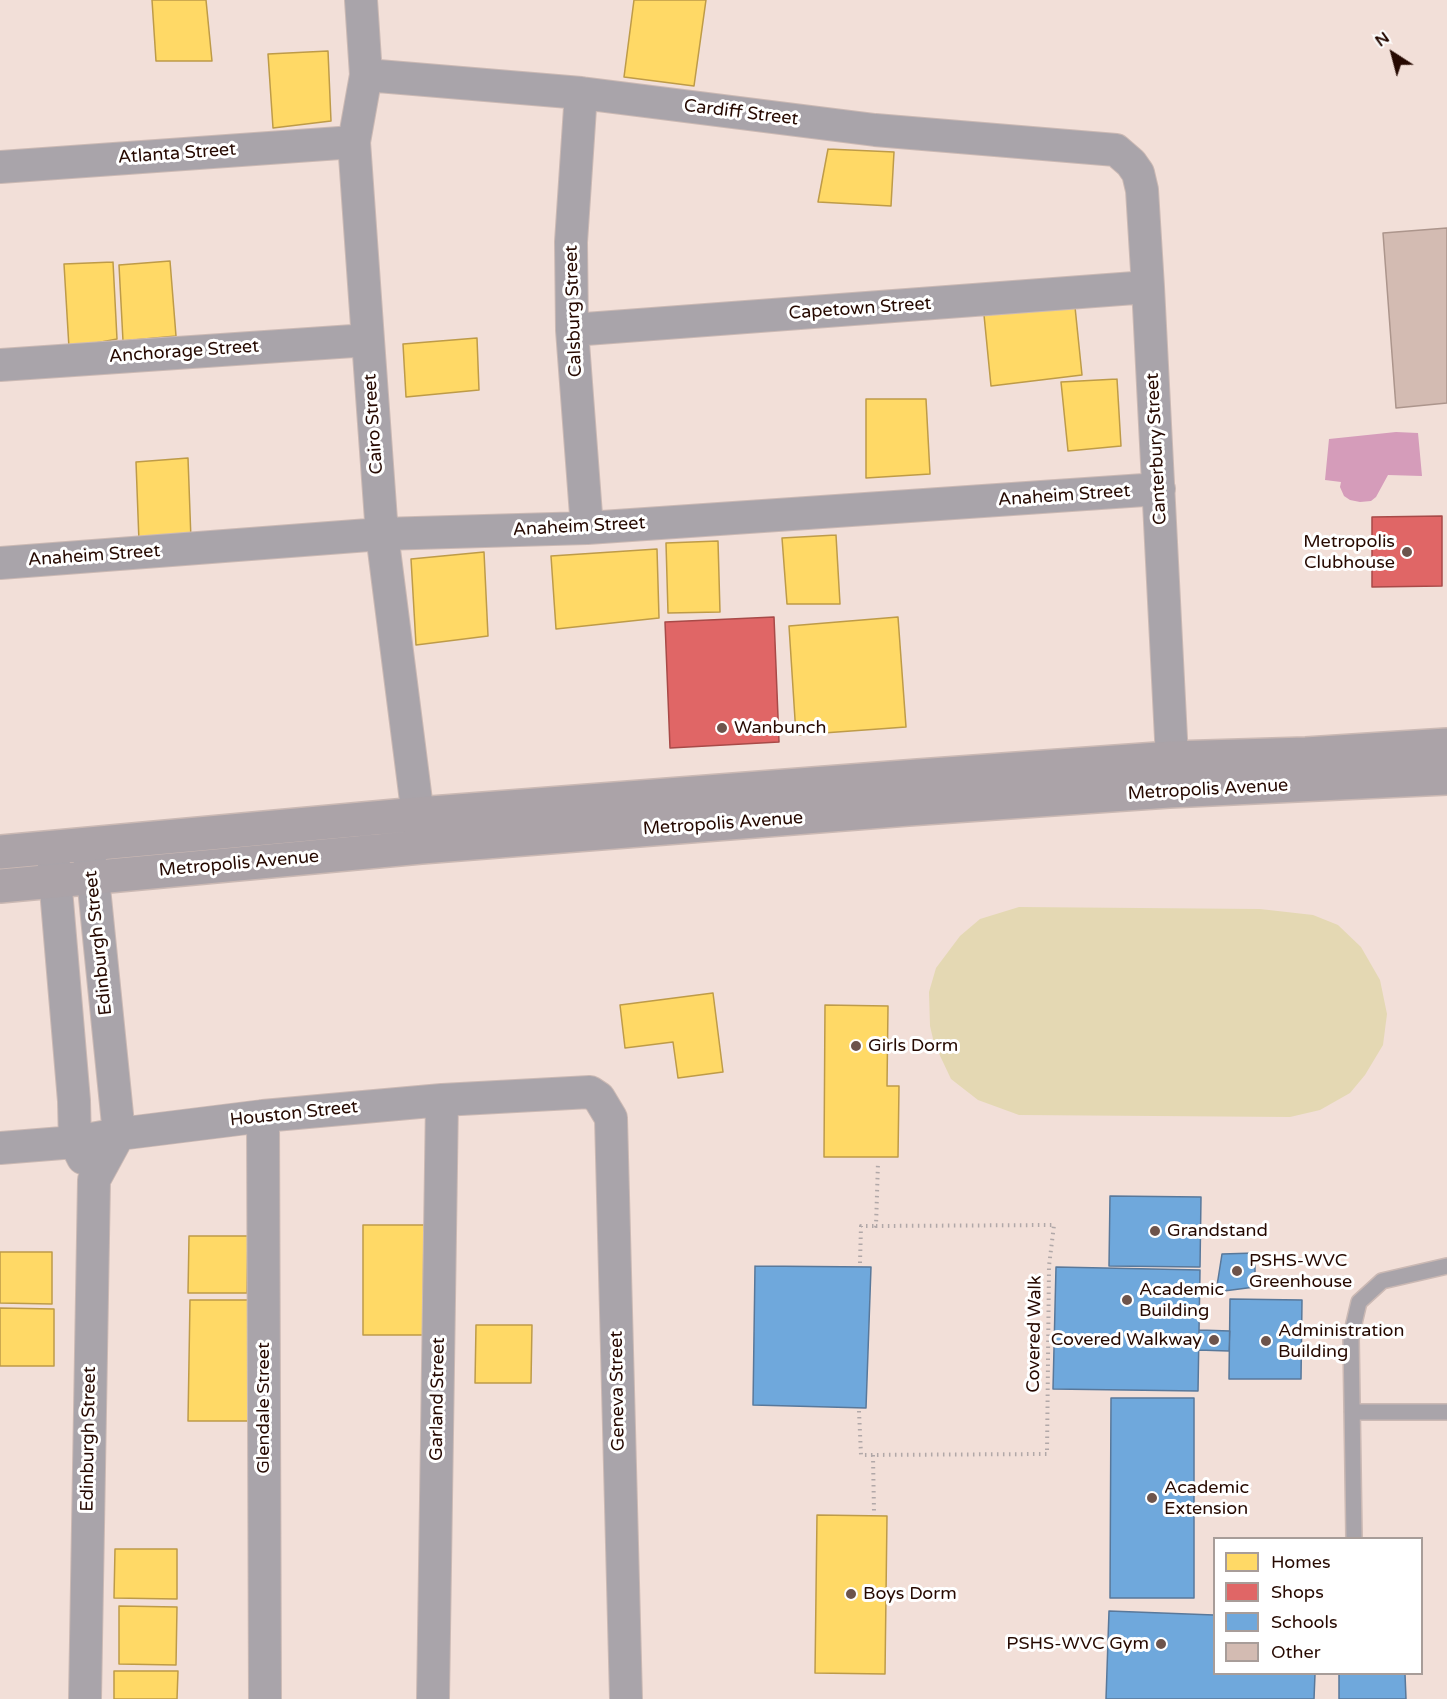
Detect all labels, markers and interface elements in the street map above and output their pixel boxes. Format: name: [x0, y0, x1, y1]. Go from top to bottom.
north arrow: [1363, 24, 1423, 84]
text: N: [1371, 28, 1393, 51]
street label: Cardiff Street: [683, 95, 799, 131]
street label: Atlanta Street: [117, 139, 237, 169]
street label: Calsburg Street: [561, 245, 587, 377]
street label: Capetown Street: [788, 293, 932, 325]
street label: Anchorage Street: [108, 336, 260, 368]
street label: Canterbury Street: [1142, 372, 1172, 526]
street label: Cairo Street: [360, 373, 388, 475]
street label: Anaheim Street: [997, 481, 1131, 511]
street label: Anaheim Street: [512, 513, 646, 541]
place label: Metropolis Clubhouse: [1303, 531, 1395, 574]
street label: Anaheim Street: [27, 541, 161, 571]
marker: Metropolis Clubhouse: [1400, 545, 1414, 559]
place label: Wanbunch: [734, 717, 826, 739]
marker: Wanbunch: [715, 721, 729, 735]
street label: Metropolis Avenue: [1127, 775, 1289, 805]
street label: Metropolis Avenue: [642, 808, 804, 840]
street label: Metropolis Avenue: [158, 846, 320, 882]
street label: Edinburgh Street: [81, 870, 117, 1016]
place label: Girls Dorm: [868, 1035, 958, 1057]
marker: Girls Dorm: [849, 1039, 863, 1053]
street label: Houston Street: [229, 1097, 359, 1131]
place label: Grandstand: [1167, 1220, 1268, 1242]
marker: Grandstand: [1148, 1224, 1162, 1238]
place label: PSHS-WVC Greenhouse: [1249, 1250, 1352, 1292]
marker: PSHS-WVC Greenhouse: [1230, 1264, 1244, 1278]
street label: Covered Walk: [1023, 1275, 1047, 1393]
place label: Academic Building: [1139, 1279, 1224, 1322]
marker: Academic Building: [1120, 1293, 1134, 1307]
place label: Administration Building: [1278, 1320, 1405, 1362]
place label: Covered Walkway: [1051, 1329, 1202, 1351]
street label: Geneva Street: [606, 1331, 630, 1451]
marker: Covered Walkway: [1207, 1333, 1221, 1347]
marker: Administration Building: [1259, 1334, 1273, 1348]
street label: Garland Street: [426, 1337, 450, 1461]
street label: Glendale Street: [253, 1342, 275, 1474]
street label: Edinburgh Street: [77, 1366, 101, 1512]
place label: Academic Extension: [1164, 1477, 1249, 1520]
marker: Academic Extension: [1145, 1491, 1159, 1505]
legend: [1213, 1537, 1423, 1675]
text: Homes: [1271, 1551, 1331, 1573]
text: Shops: [1271, 1581, 1324, 1603]
place label: Boys Dorm: [863, 1583, 957, 1605]
marker: Boys Dorm: [844, 1587, 858, 1601]
text: Schools: [1271, 1611, 1338, 1633]
place label: PSHS-WVC Gym: [1006, 1633, 1149, 1655]
marker: PSHS-WVC Gym: [1154, 1637, 1168, 1651]
text: Other: [1271, 1641, 1321, 1663]

